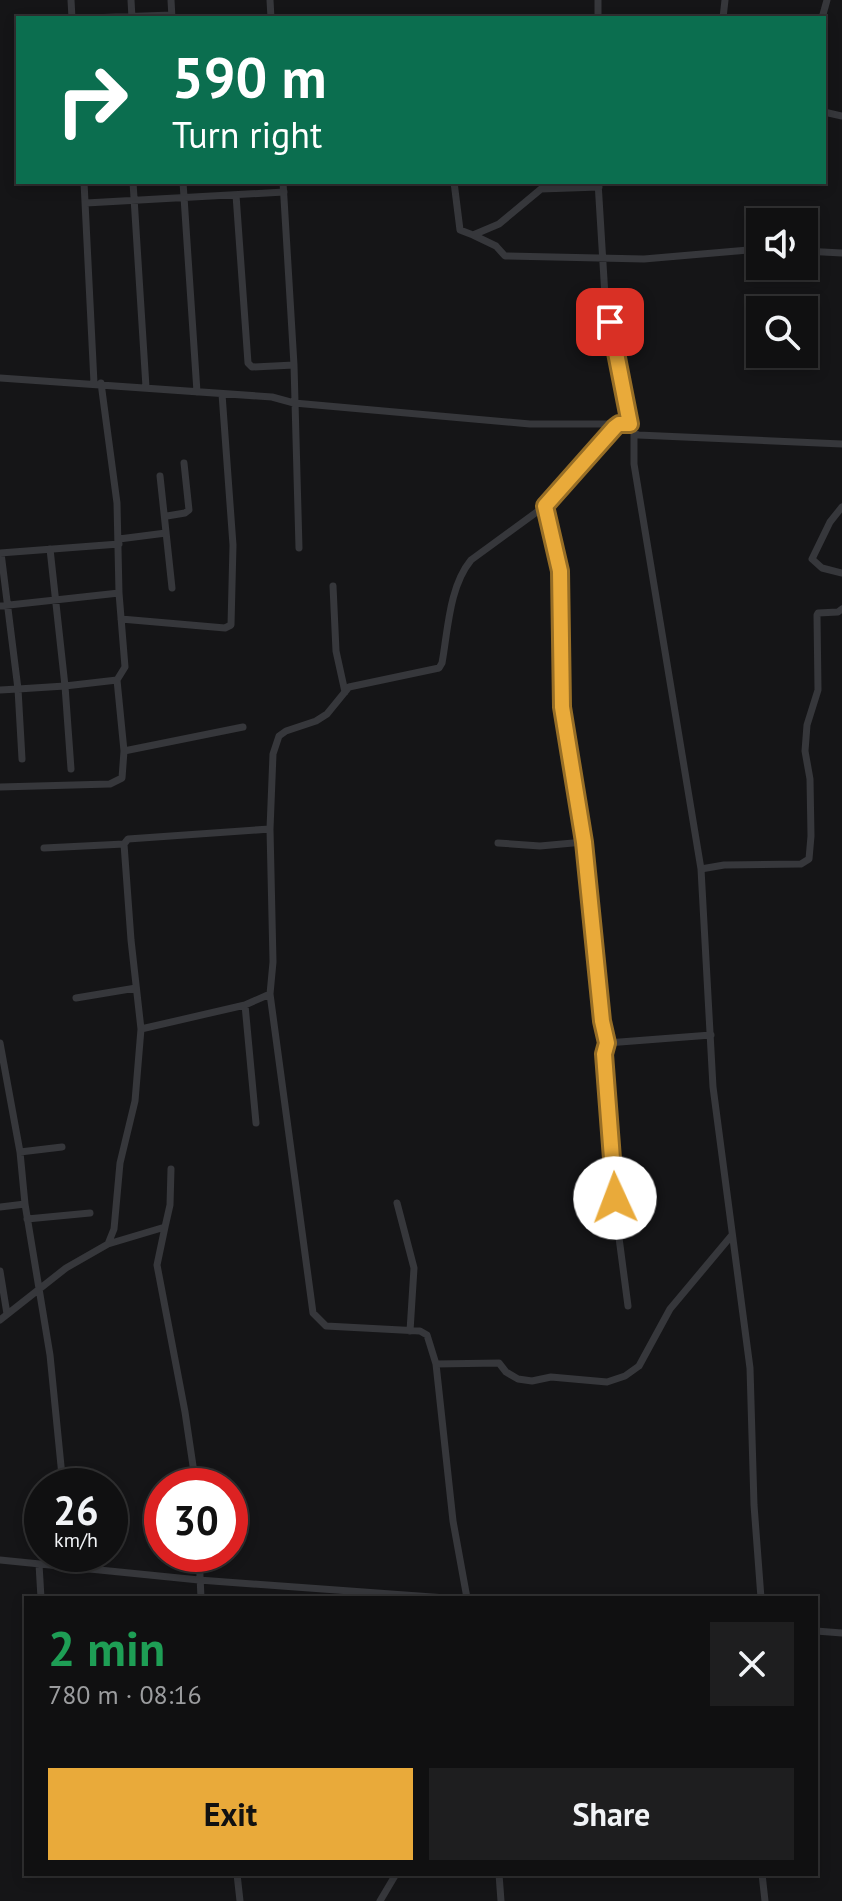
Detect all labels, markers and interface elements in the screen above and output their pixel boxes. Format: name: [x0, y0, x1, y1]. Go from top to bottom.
text: 590 m: [172, 41, 327, 113]
icon: right: [40, 48, 144, 152]
text: Turn right: [172, 111, 322, 158]
map controls: [746, 208, 818, 368]
button: sound: [746, 208, 818, 280]
pin: [576, 288, 644, 356]
button: search: [746, 296, 818, 368]
icon: arrive: [588, 300, 632, 344]
position arrow: [573, 1156, 657, 1240]
speed limit sign: 30: [144, 1468, 248, 1572]
text: 26: [53, 1484, 99, 1536]
text: km/h: [54, 1527, 98, 1553]
text: 2 min: [48, 1617, 165, 1679]
button: close: [710, 1622, 794, 1706]
text: 780 m · 08:16: [48, 1678, 202, 1711]
button: Exit: [48, 1768, 413, 1860]
button: Share: [429, 1768, 794, 1860]

